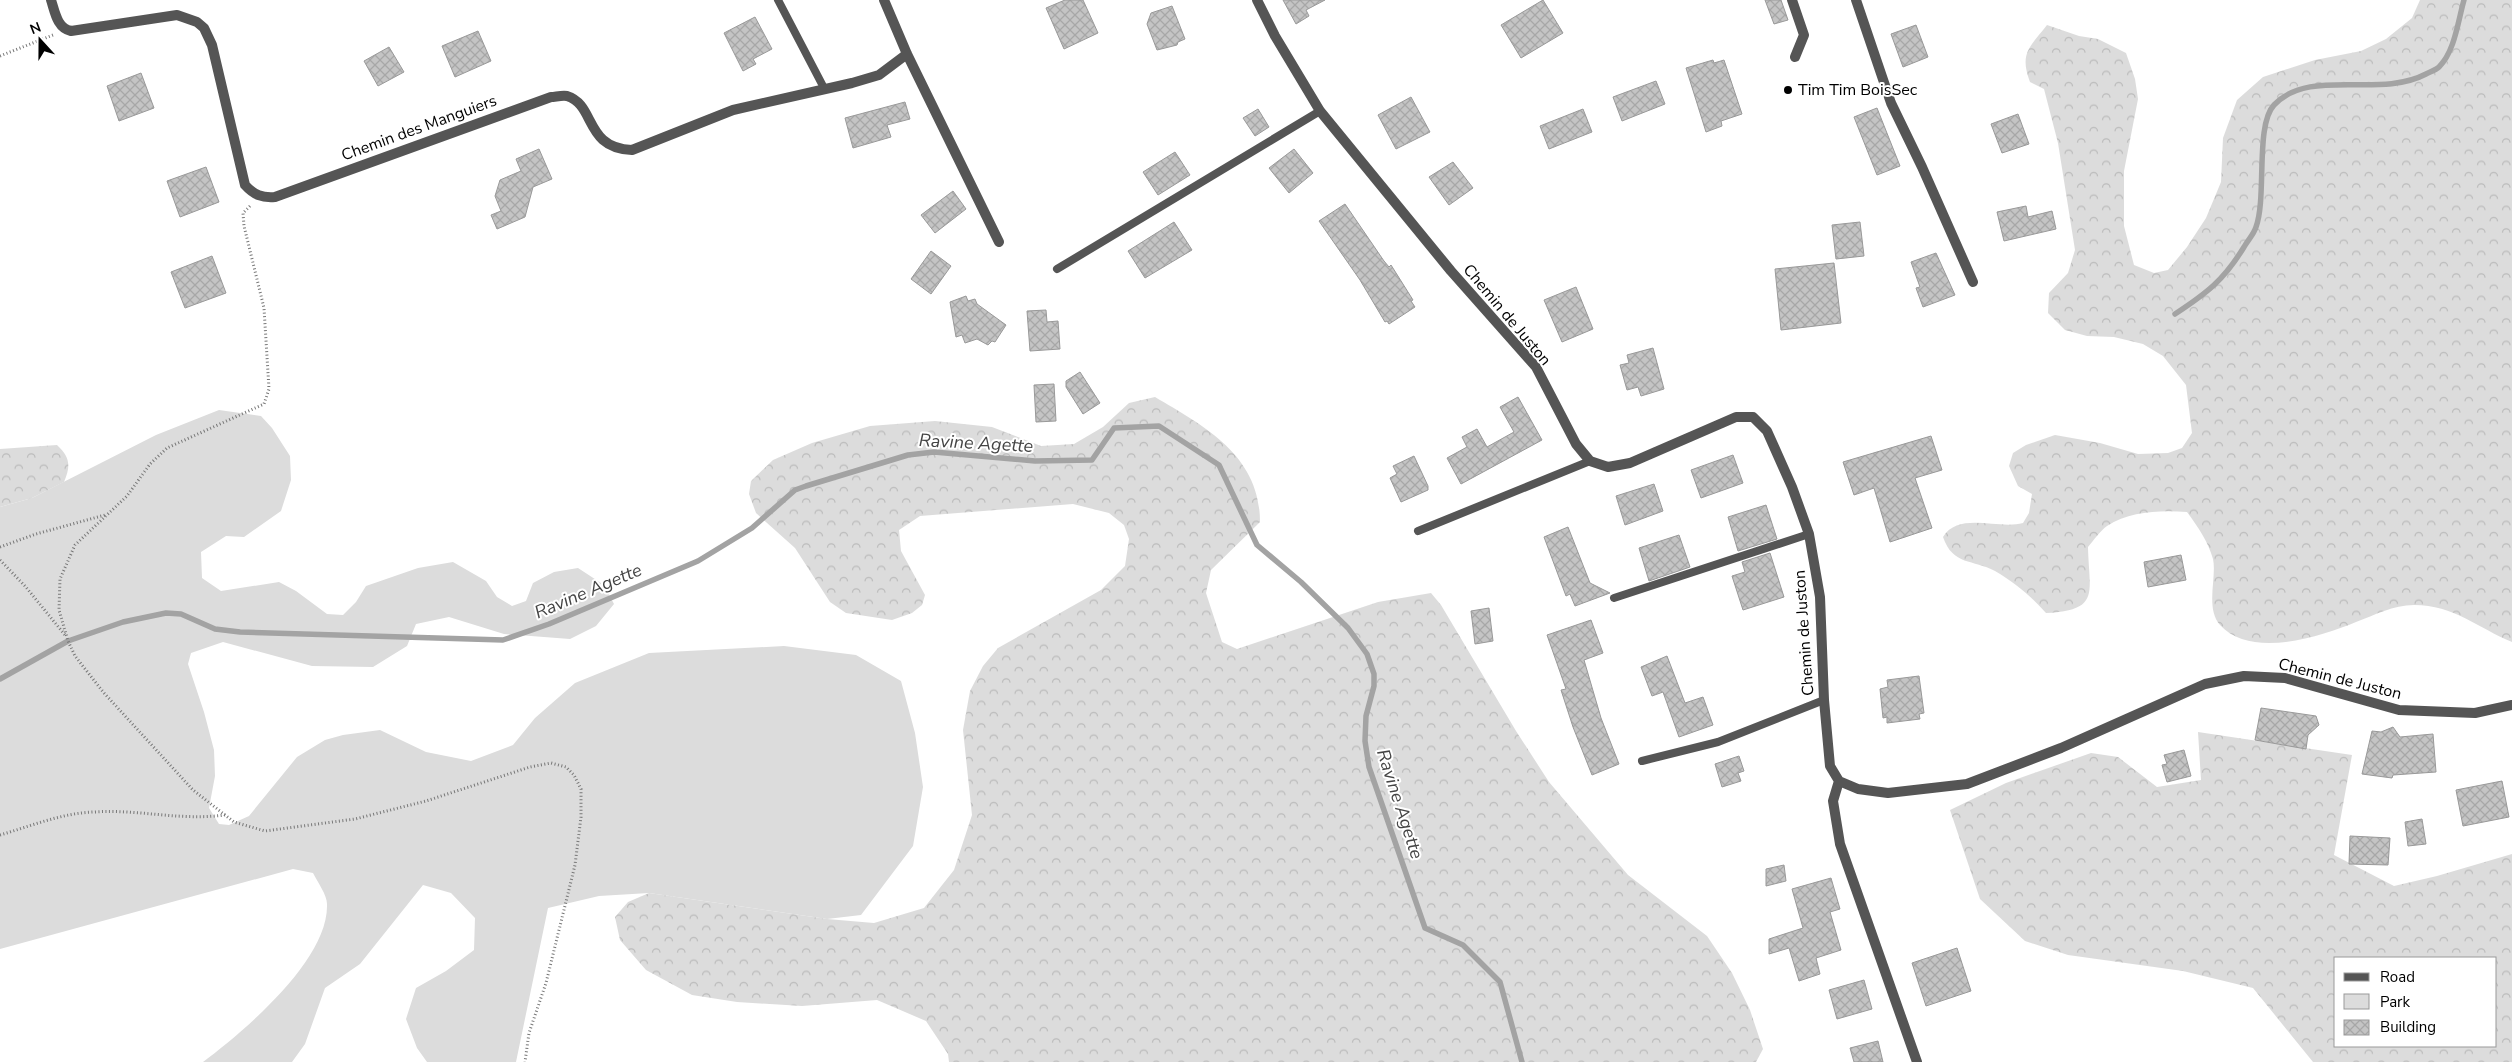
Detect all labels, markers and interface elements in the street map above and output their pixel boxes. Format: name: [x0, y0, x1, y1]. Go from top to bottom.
north arrow: [15, 15, 65, 65]
text: N: [27, 18, 44, 39]
place label: Tim Tim BoisSec: [1798, 79, 1918, 101]
marker: Tim Tim BoisSec: [1782, 84, 1794, 96]
street label: Chemin des Manguiers: [338, 90, 500, 166]
street label: Chemin de Juston: [1458, 260, 1556, 370]
water label: Ravine Agette: [918, 428, 1034, 458]
water label: Ravine Agette: [531, 557, 646, 624]
street label: Chemin de Juston: [1789, 569, 1819, 697]
street label: Chemin de Juston: [2276, 653, 2404, 705]
water label: Ravine Agette: [1371, 746, 1429, 862]
legend: [2334, 957, 2497, 1047]
text: Road: [2380, 967, 2415, 987]
text: Park: [2380, 992, 2410, 1012]
text: Building: [2380, 1017, 2436, 1037]

